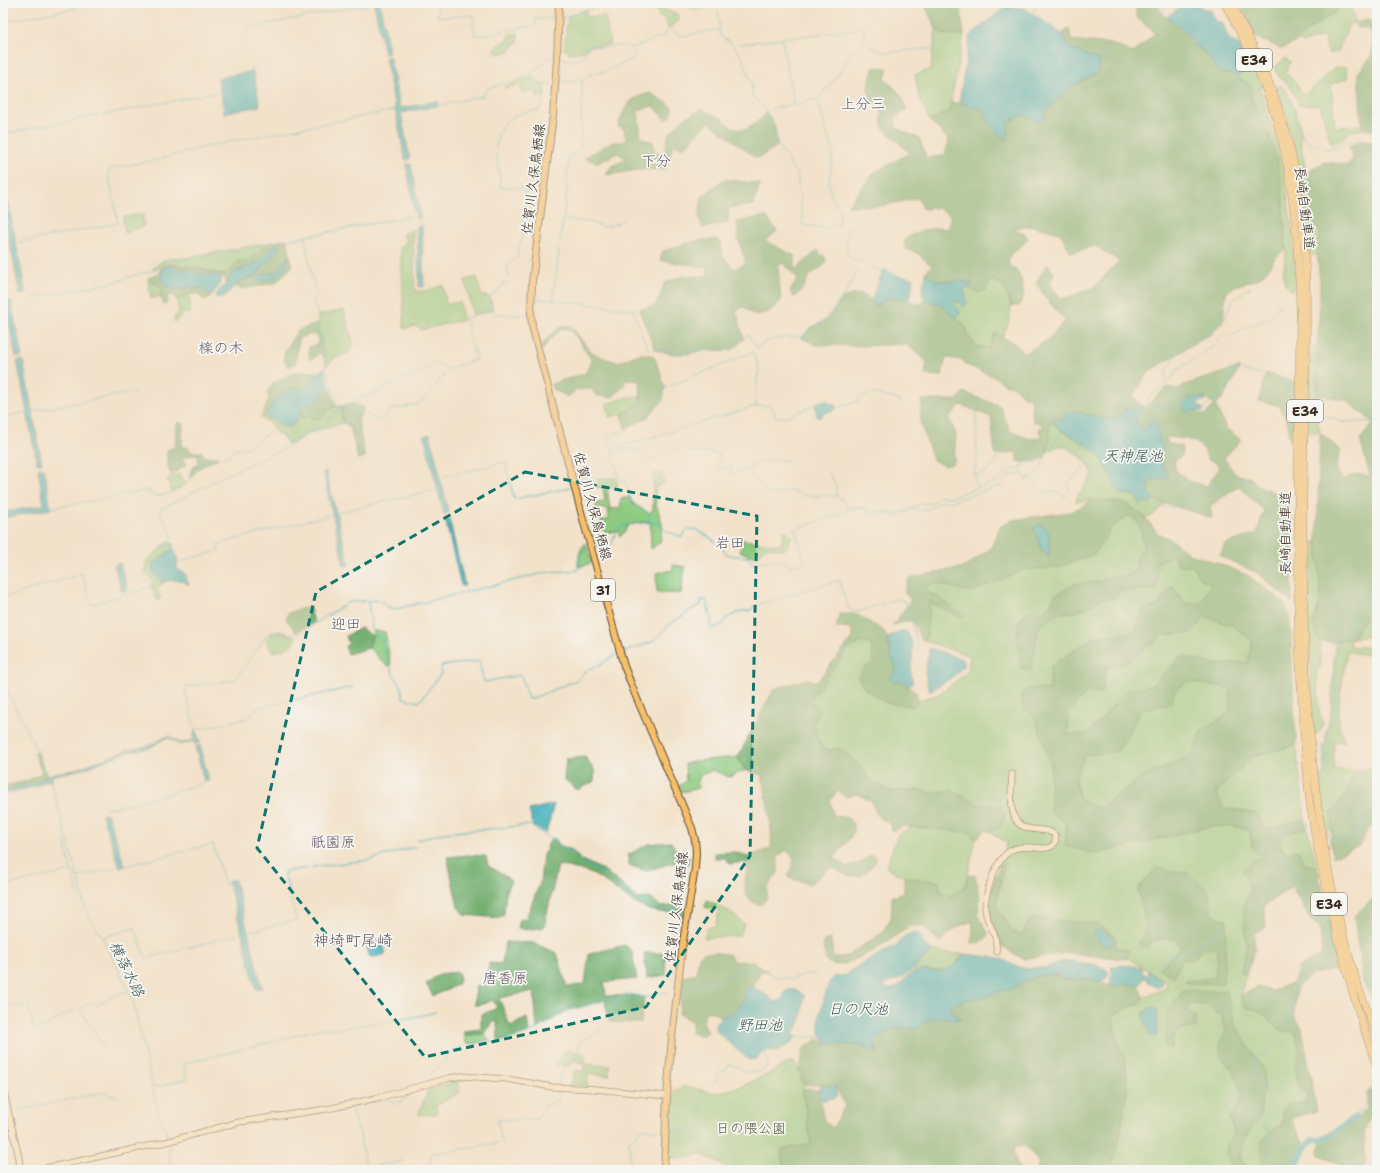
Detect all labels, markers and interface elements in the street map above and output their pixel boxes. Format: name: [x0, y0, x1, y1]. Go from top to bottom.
road number: E34: [1236, 49, 1272, 71]
district label: 上分三: [840, 94, 886, 114]
street label: 佐賀川久保鳥栖線: [517, 122, 549, 236]
district label: 下分: [641, 151, 671, 171]
street label: 長崎自動車道: [1291, 165, 1319, 251]
district label: 檪の木: [198, 338, 244, 358]
road number: E34: [1287, 400, 1323, 422]
water label: 天神尾池: [1103, 446, 1164, 466]
street label: 佐賀川久保鳥栖線: [570, 450, 616, 562]
street label: 長崎自動車道: [1276, 491, 1294, 575]
district label: 岩田: [715, 533, 745, 553]
road number: 31: [591, 579, 615, 601]
district label: 迎田: [331, 614, 361, 634]
district label: 祇園原: [310, 832, 356, 852]
street label: 佐賀川久保鳥栖線: [660, 850, 692, 964]
road number: E34: [1311, 893, 1347, 915]
district label: 神埼町尾崎: [313, 930, 393, 951]
water label: 横落水路: [105, 938, 150, 1001]
district label: 唐香原: [482, 968, 528, 988]
water label: 日の尺池: [828, 999, 889, 1019]
water label: 野田池: [737, 1015, 783, 1035]
park label: 日の隈公園: [716, 1119, 786, 1137]

